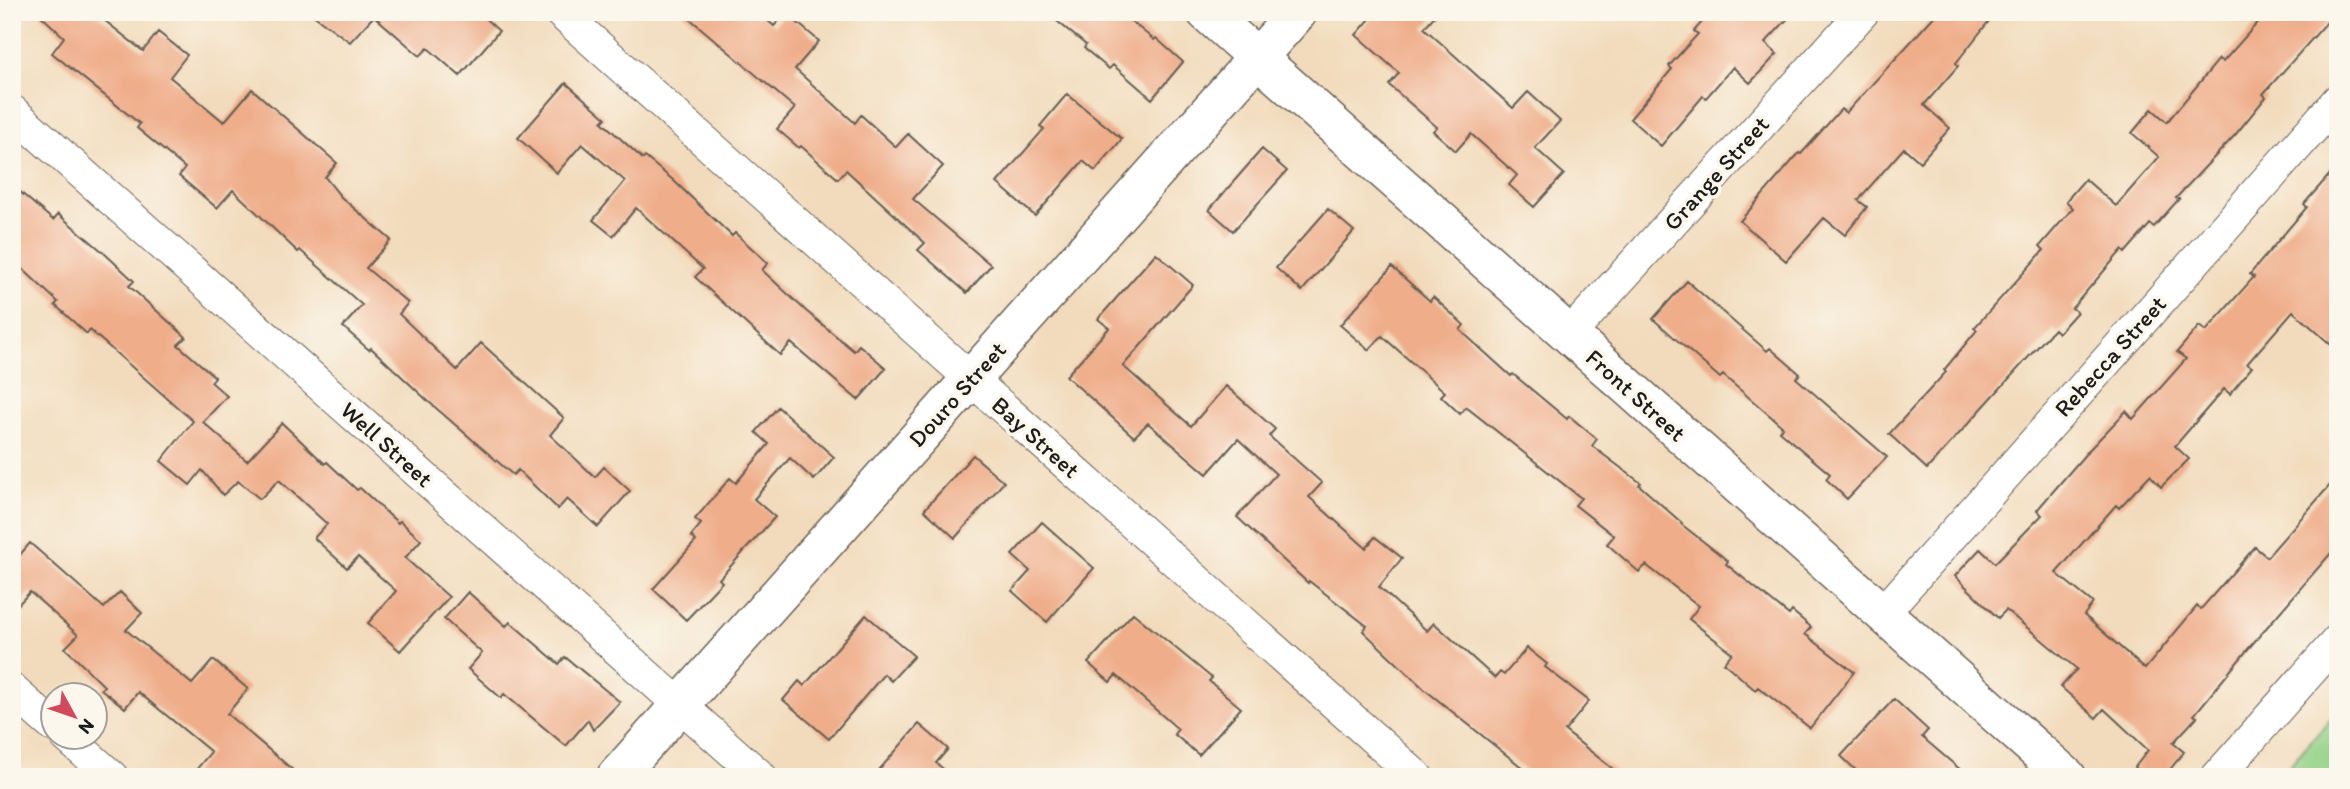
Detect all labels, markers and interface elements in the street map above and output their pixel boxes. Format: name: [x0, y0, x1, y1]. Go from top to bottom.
street label: Grange Street: [1657, 110, 1775, 236]
street label: Rebecca Street: [2048, 289, 2172, 423]
street label: Douro Street: [902, 335, 1012, 453]
street label: Front Street: [1580, 343, 1692, 447]
street label: Bay Street: [986, 390, 1086, 484]
street label: Well Street: [335, 395, 439, 493]
north arrow: [38, 680, 108, 750]
text: N: [74, 714, 100, 739]

